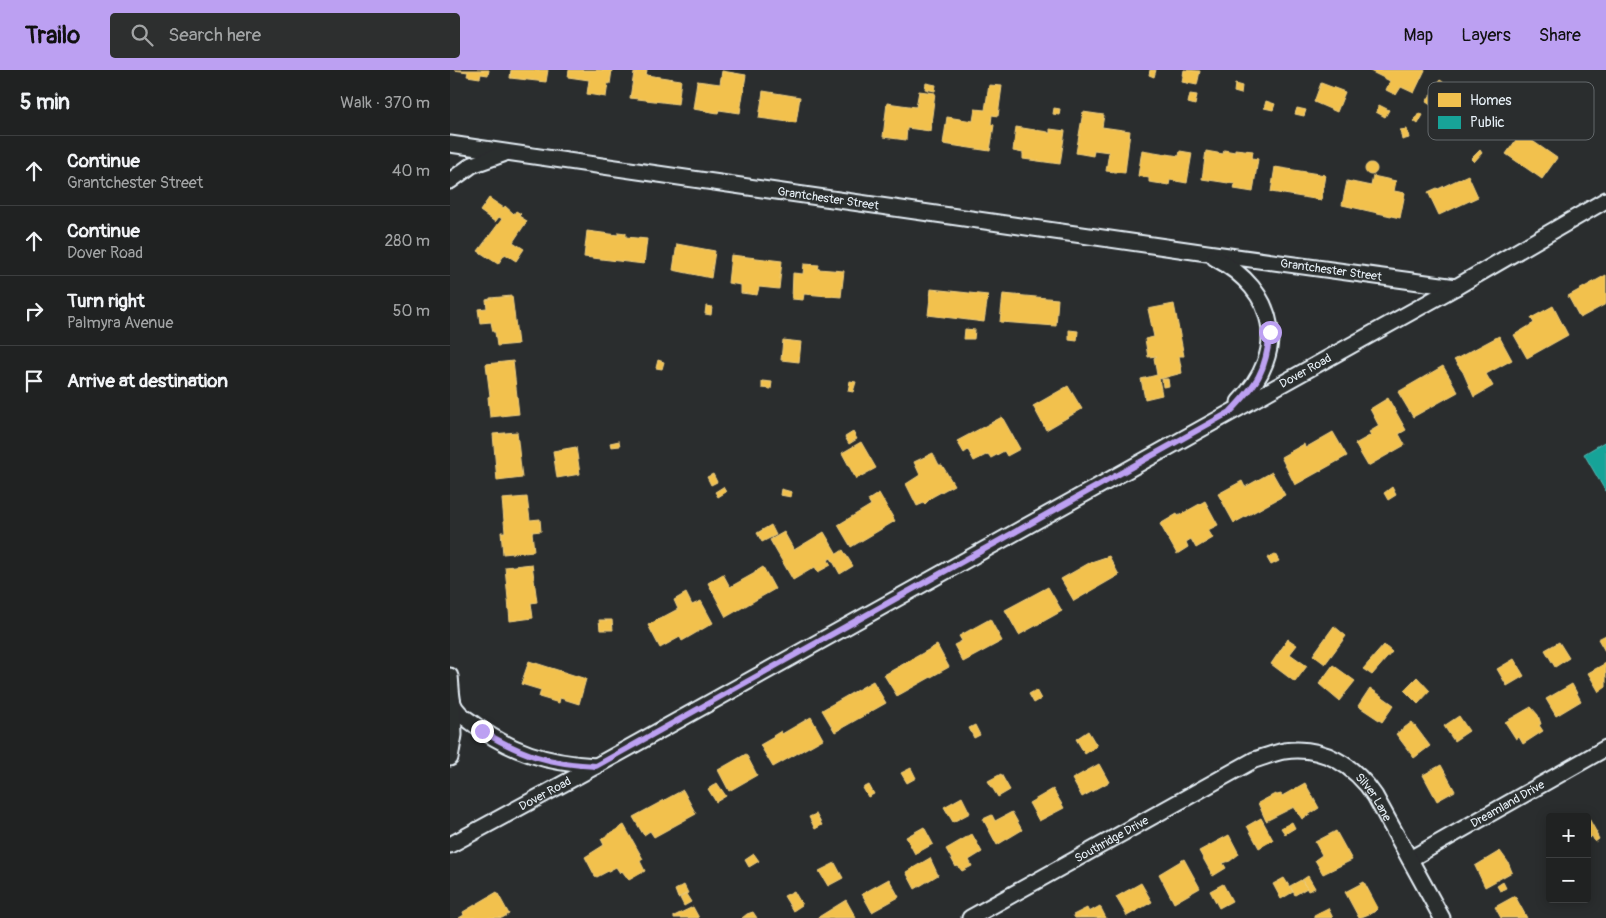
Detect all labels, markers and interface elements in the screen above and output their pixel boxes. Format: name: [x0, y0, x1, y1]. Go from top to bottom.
search box: [110, 13, 460, 58]
text: Trailo: [25, 21, 80, 50]
icon: search: [128, 21, 156, 49]
text: Search here: [168, 23, 261, 47]
text: Map: [1404, 24, 1433, 47]
text: Layers: [1461, 24, 1511, 47]
text: Share: [1539, 24, 1581, 47]
legend: [1428, 82, 1594, 140]
text: 5 min: [20, 89, 70, 116]
text: Homes: [1470, 92, 1512, 109]
text: Walk · 370 m: [340, 93, 430, 113]
text: Public: [1470, 114, 1505, 131]
text: Continue: [67, 149, 140, 173]
icon: ahead: [20, 157, 48, 185]
text: 40 m: [392, 161, 430, 181]
text: Grantchester Street: [67, 173, 203, 193]
street label: Grantchester Street: [776, 184, 880, 214]
text: Continue: [67, 219, 140, 243]
icon: ahead: [20, 227, 48, 255]
text: 280 m: [384, 231, 430, 251]
text: Dover Road: [67, 243, 143, 263]
street label: Grantchester Street: [1279, 256, 1383, 285]
text: Turn right: [67, 289, 145, 313]
icon: right: [20, 297, 48, 325]
text: 50 m: [393, 301, 430, 321]
text: Palmyra Avenue: [67, 313, 173, 333]
route start: [1259, 321, 1282, 344]
street label: Dover Road: [1277, 351, 1334, 392]
icon: arrive: [20, 367, 48, 395]
text: Arrive at destination: [67, 369, 228, 393]
route end: [471, 720, 494, 743]
street label: Silver Lane: [1352, 770, 1395, 824]
street label: Dover Road: [517, 774, 574, 814]
street label: Dreamland Drive: [1468, 777, 1547, 831]
street label: Southridge Drive: [1072, 813, 1152, 866]
map controls: [1546, 813, 1591, 903]
button: +: [1546, 813, 1591, 858]
button: −: [1546, 858, 1591, 903]

